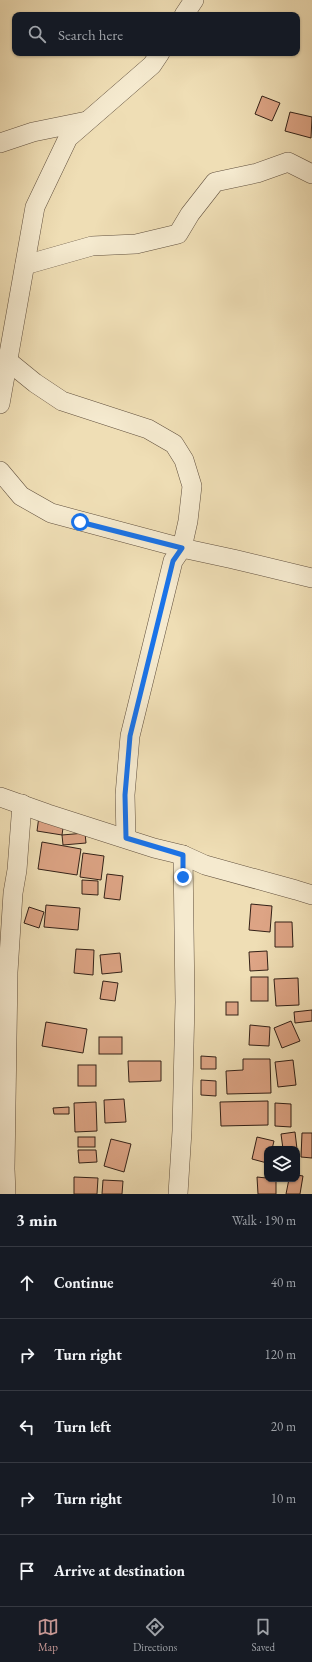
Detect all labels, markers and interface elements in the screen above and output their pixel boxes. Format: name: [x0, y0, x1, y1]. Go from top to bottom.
search box: [12, 12, 300, 56]
icon: search: [26, 23, 48, 45]
text: Search here: [58, 25, 123, 44]
route start: [71, 513, 89, 531]
route end: [174, 868, 192, 886]
map controls: [264, 1146, 300, 1182]
button: layers: [264, 1146, 300, 1182]
text: 3 min: [16, 1209, 57, 1231]
text: Walk · 190 m: [232, 1212, 296, 1229]
icon: ahead: [16, 1272, 38, 1294]
text: Continue: [54, 1273, 114, 1292]
text: 40 m: [271, 1274, 296, 1291]
icon: right: [16, 1344, 38, 1366]
text: Turn right: [54, 1345, 122, 1364]
text: 120 m: [265, 1346, 296, 1363]
icon: left: [16, 1416, 38, 1438]
text: Turn left: [54, 1417, 111, 1436]
text: 20 m: [271, 1418, 296, 1435]
icon: right: [16, 1488, 38, 1510]
text: Turn right: [54, 1489, 122, 1508]
text: 10 m: [271, 1490, 296, 1507]
icon: arrive: [16, 1560, 38, 1582]
text: Arrive at destination: [54, 1561, 185, 1580]
tab: Map: [37, 1616, 59, 1654]
tab: Directions: [133, 1616, 177, 1654]
tab: Saved: [251, 1616, 275, 1654]

